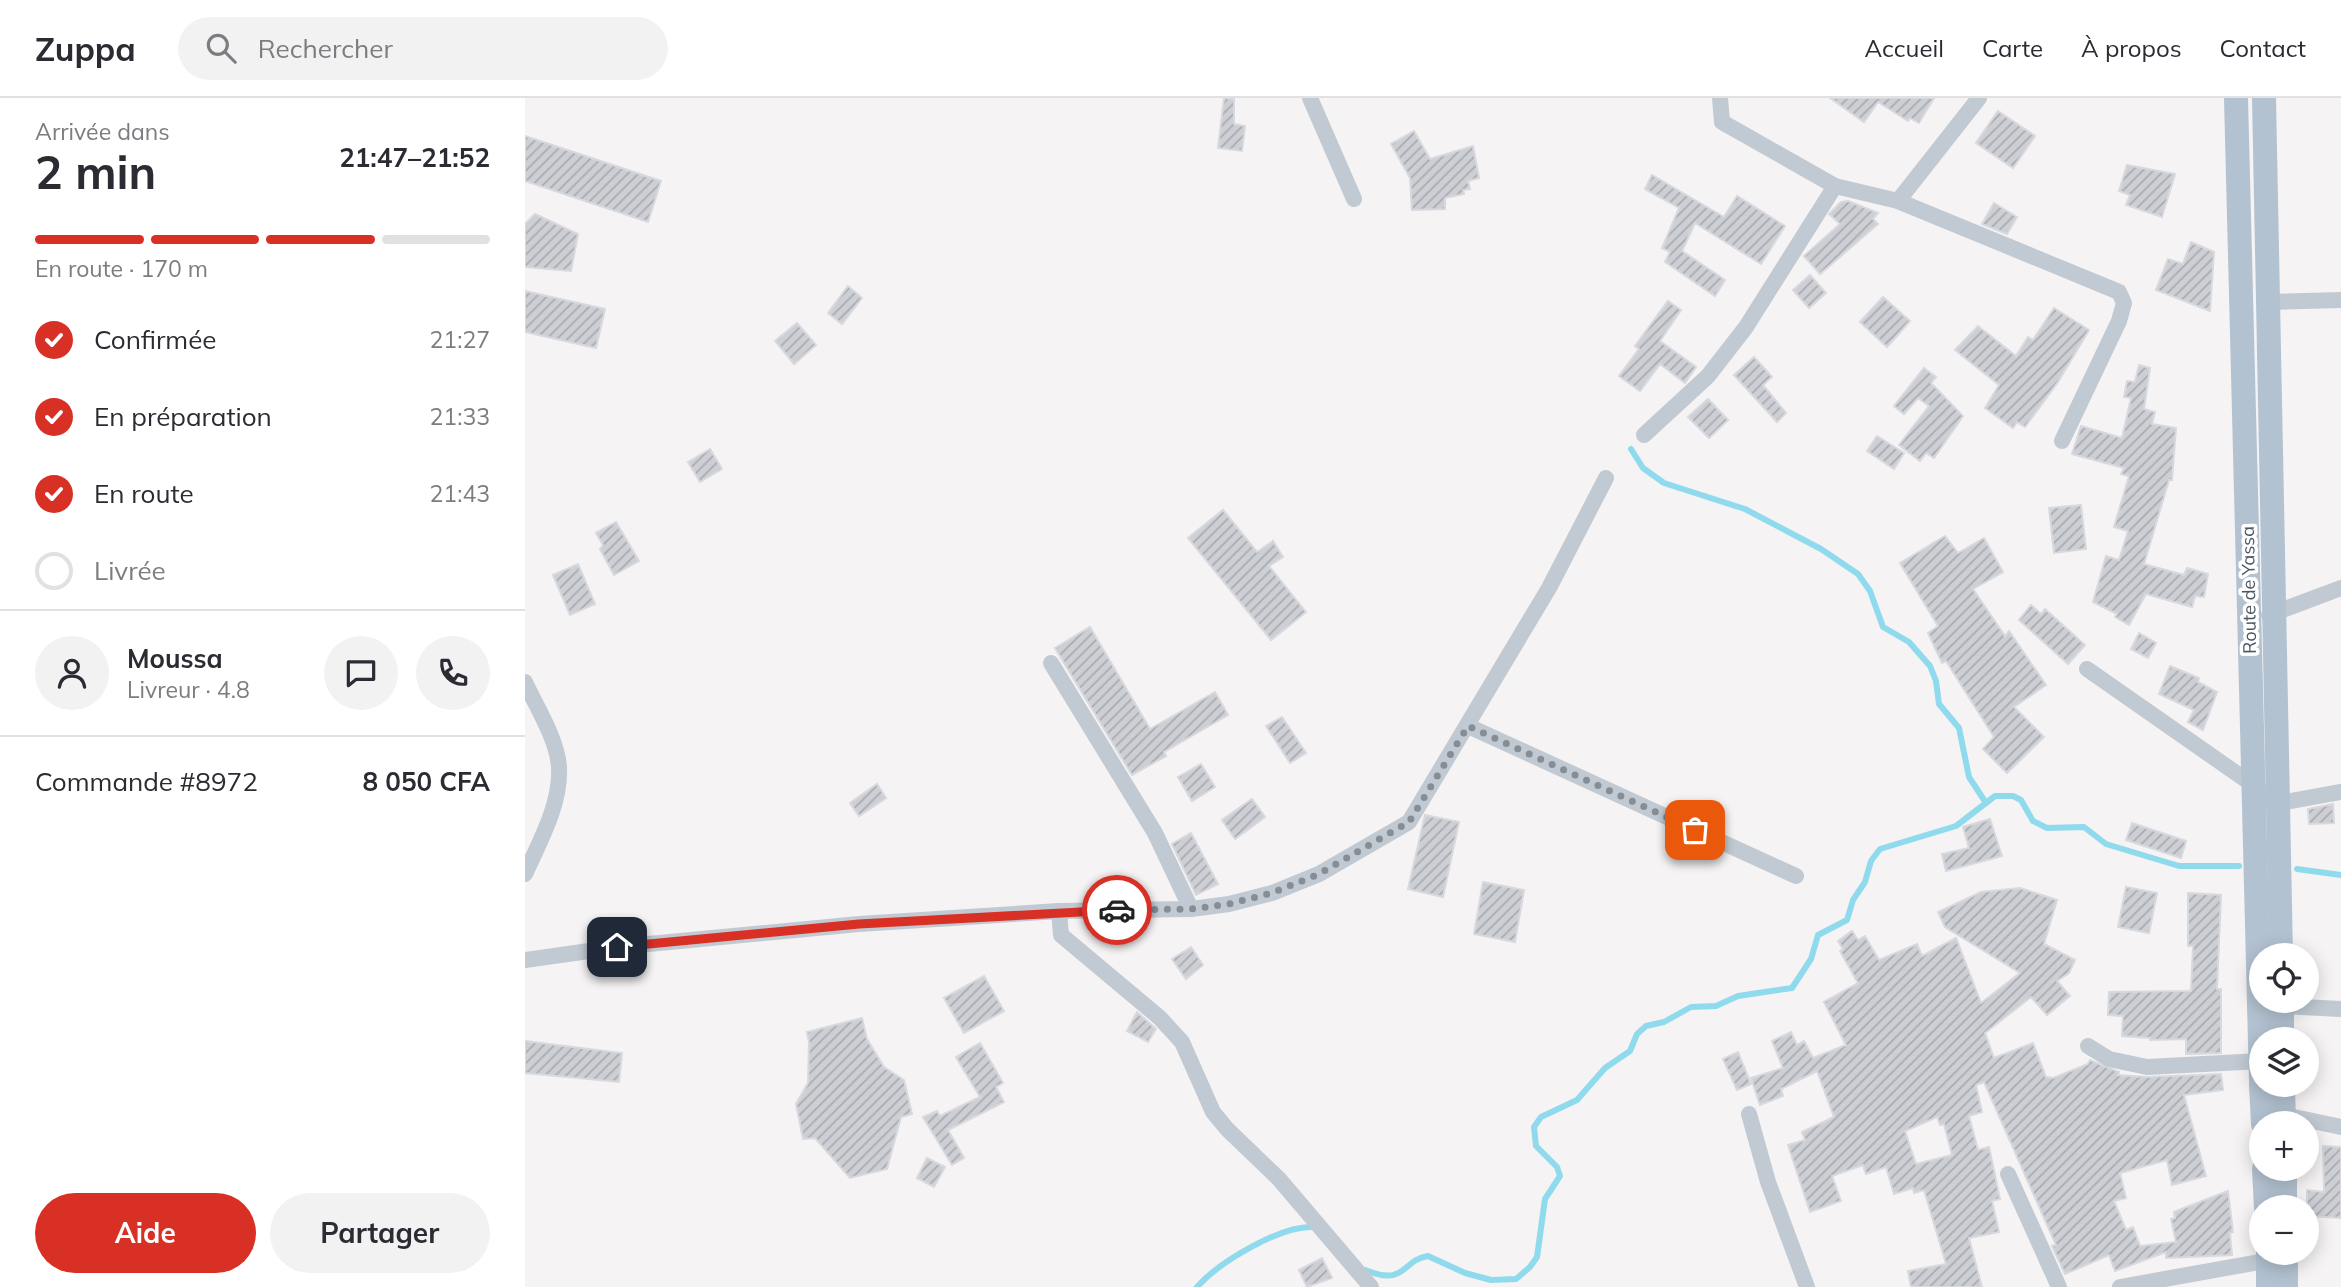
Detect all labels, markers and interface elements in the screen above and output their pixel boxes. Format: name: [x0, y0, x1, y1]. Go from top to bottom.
search box: [178, 17, 668, 80]
text: Zuppa: [35, 28, 136, 69]
icon: search: [202, 29, 240, 67]
text: Rechercher: [258, 32, 393, 65]
text: Accueil: [1865, 33, 1944, 63]
text: Carte: [1982, 33, 2043, 63]
text: À propos: [2081, 33, 2182, 63]
text: Contact: [2220, 33, 2306, 63]
text: Arrivée dans: [35, 117, 170, 146]
text: 21:47–21:52: [339, 141, 490, 174]
text: 2 min: [35, 143, 156, 201]
text: En route · 170 m: [35, 254, 208, 283]
icon: check: [35, 321, 73, 359]
text: Confirmée: [94, 323, 216, 356]
text: 21:27: [430, 325, 490, 354]
icon: check: [35, 398, 73, 436]
text: En préparation: [94, 400, 272, 433]
text: 21:33: [430, 402, 490, 431]
icon: check: [35, 475, 73, 513]
text: En route: [94, 477, 194, 510]
text: 21:43: [430, 479, 490, 508]
street label: Route de Yassa: [2236, 526, 2261, 654]
text: Livrée: [94, 554, 166, 587]
button: person: [35, 636, 109, 710]
button: chat: [324, 636, 398, 710]
button: phone: [416, 636, 490, 710]
text: Moussa: [127, 642, 223, 675]
text: Livreur · 4.8: [127, 675, 250, 704]
text: Commande #8972: [35, 765, 258, 798]
text: 8 050 CFA: [363, 765, 490, 798]
pin: [1665, 800, 1725, 860]
icon: bag: [1676, 811, 1714, 849]
courier: [1082, 875, 1152, 945]
icon: car: [1098, 891, 1136, 929]
pin: [587, 917, 647, 977]
icon: home: [598, 928, 636, 966]
map controls: [2249, 943, 2319, 1265]
button: locate: [2249, 943, 2319, 1013]
button: layers: [2249, 1027, 2319, 1097]
button: +: [2249, 1111, 2319, 1181]
button: Aide: [35, 1193, 256, 1273]
button: Partager: [270, 1193, 490, 1273]
button: −: [2249, 1195, 2319, 1265]

